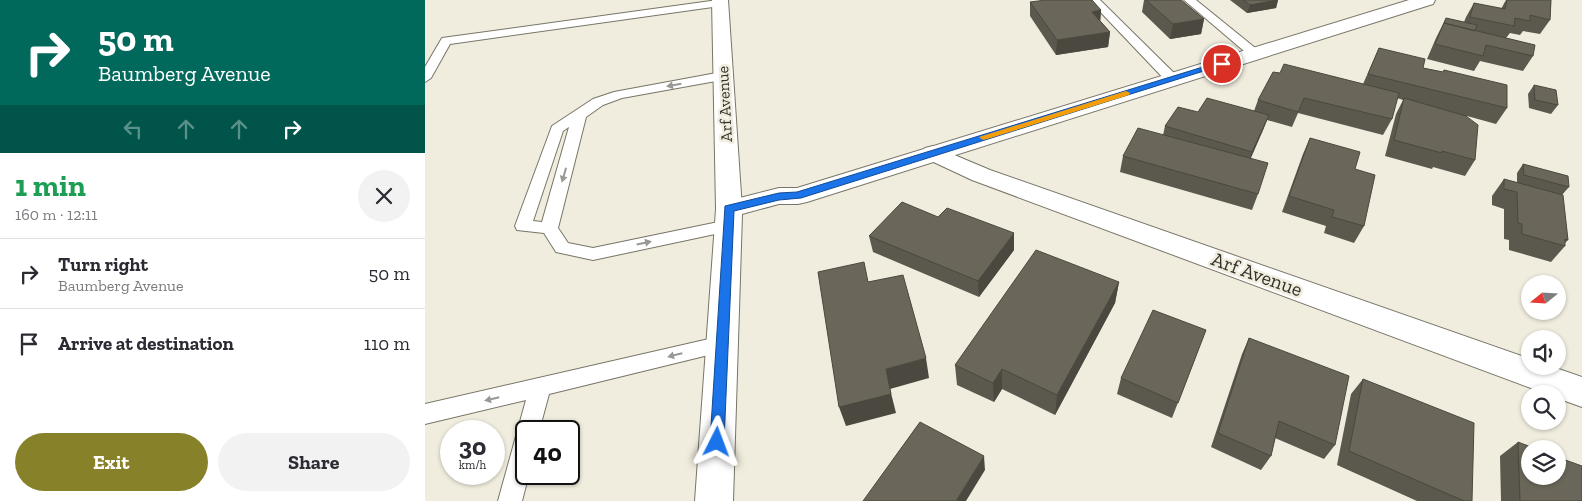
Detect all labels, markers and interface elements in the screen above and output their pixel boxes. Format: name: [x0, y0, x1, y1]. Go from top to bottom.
text: 50 m: [98, 18, 174, 60]
icon: right: [15, 20, 80, 85]
pin: [1201, 43, 1243, 85]
icon: arrive: [1208, 50, 1236, 78]
text: Baumberg Avenue: [98, 60, 271, 87]
street label: Arf Avenue: [713, 66, 736, 142]
one-way arrow: [666, 81, 682, 89]
icon: left: [119, 115, 147, 143]
icon: ahead: [172, 115, 200, 143]
icon: ahead: [225, 115, 253, 143]
icon: right: [278, 115, 306, 143]
one-way arrow: [559, 167, 567, 182]
text: 1 min: [15, 168, 86, 204]
button: close: [358, 170, 410, 222]
text: 160 m · 12:11: [15, 205, 97, 224]
one-way arrow: [636, 239, 652, 247]
street label: Arf Avenue: [1208, 246, 1306, 302]
text: Turn right: [58, 253, 148, 276]
icon: right: [15, 260, 43, 288]
text: 50 m: [369, 262, 410, 285]
north arrow: [1521, 275, 1566, 320]
map controls: [1521, 275, 1566, 485]
text: Baumberg Avenue: [58, 276, 184, 295]
icon: arrive: [15, 330, 43, 358]
button: sound: [1521, 330, 1566, 375]
text: Arrive at destination: [58, 332, 234, 355]
text: 110 m: [364, 332, 410, 355]
one-way arrow: [667, 351, 682, 359]
button: search: [1521, 385, 1566, 430]
one-way arrow: [485, 395, 500, 403]
position arrow: [690, 415, 742, 467]
speed limit sign: 40: [515, 420, 580, 485]
text: 30: [459, 431, 486, 461]
button: Exit: [15, 433, 208, 491]
button: Share: [218, 433, 410, 491]
button: layers: [1521, 440, 1566, 485]
text: km/h: [459, 458, 486, 472]

